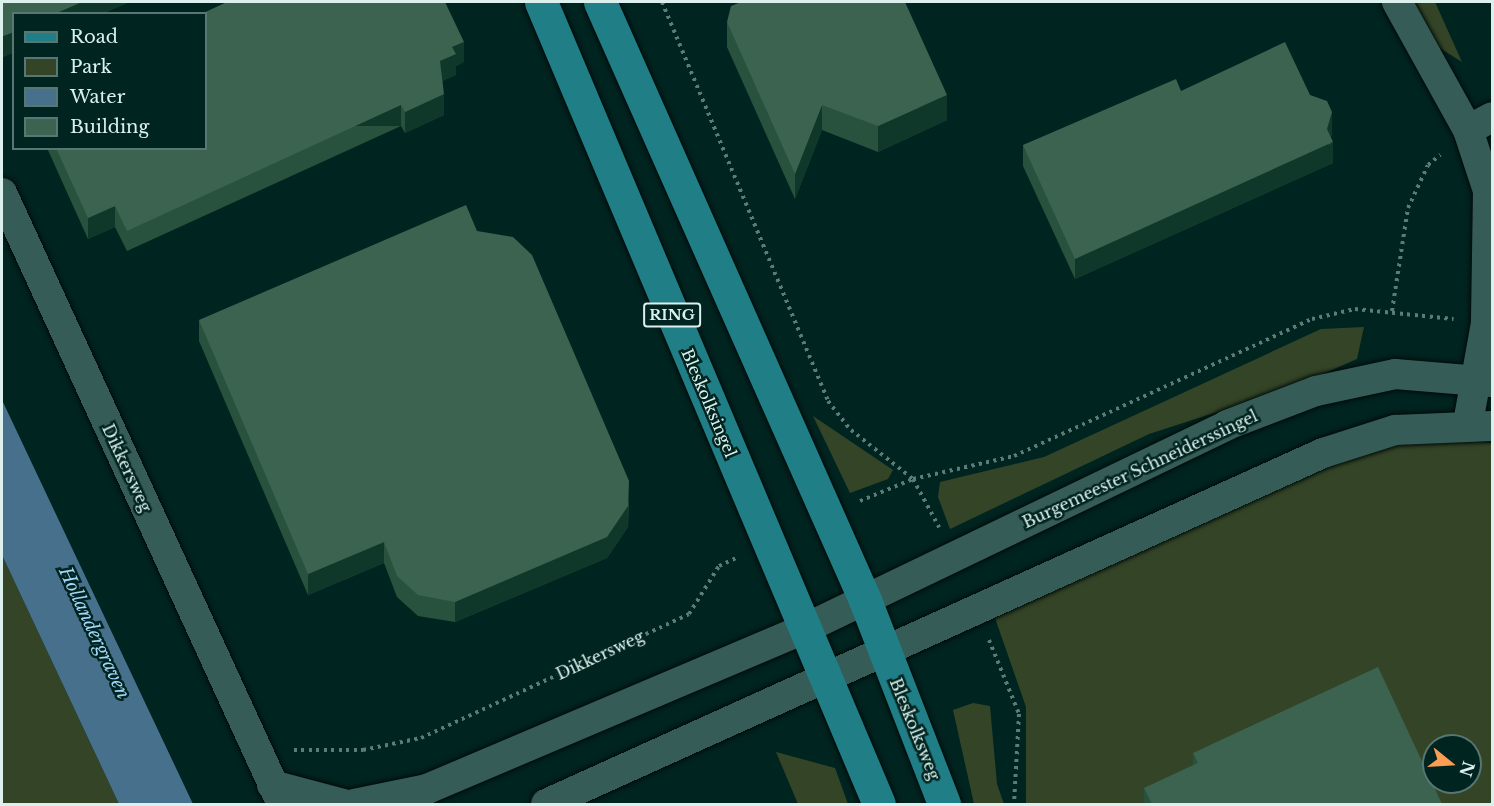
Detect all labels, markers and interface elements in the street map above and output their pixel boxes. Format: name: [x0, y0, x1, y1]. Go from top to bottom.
legend: [12, 12, 207, 150]
text: Road: [70, 26, 118, 48]
text: Park: [70, 56, 112, 78]
text: Water: [70, 86, 125, 108]
text: Building: [70, 116, 149, 138]
road number: RING: [642, 303, 702, 327]
street label: Bleskolksingel: [677, 346, 741, 460]
street label: Burgemeester Schneiderssingel: [1019, 406, 1261, 532]
street label: Dikkersweg: [98, 421, 156, 515]
water label: Hollandergraven: [54, 564, 134, 702]
street label: Dikkersweg: [553, 626, 647, 684]
street label: Bleskolksweg: [886, 675, 944, 783]
north arrow: [1422, 734, 1482, 794]
text: N: [1455, 759, 1479, 779]

